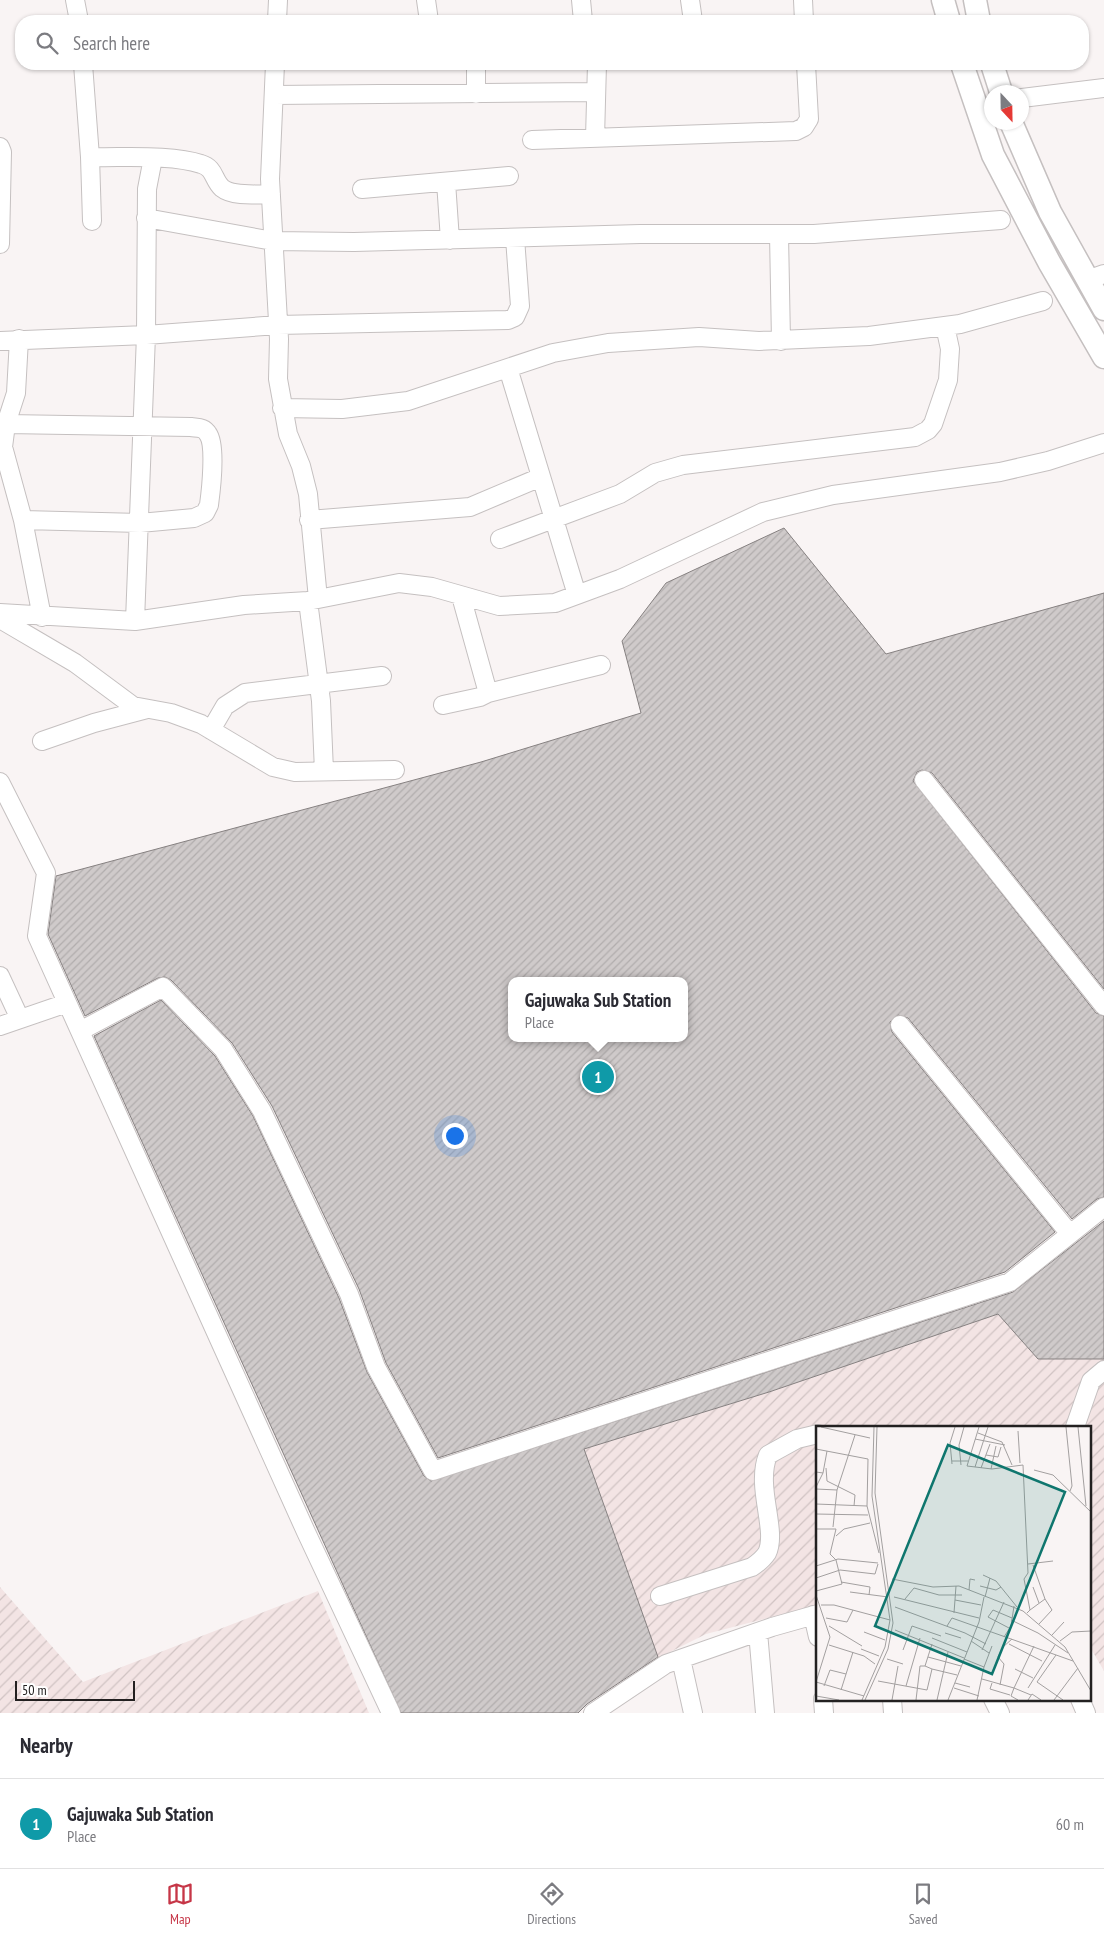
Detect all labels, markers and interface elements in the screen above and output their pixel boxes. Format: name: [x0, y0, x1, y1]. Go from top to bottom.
search box: [15, 15, 1089, 70]
icon: search: [33, 29, 61, 57]
text: Search here: [73, 31, 150, 55]
north arrow: [984, 85, 1029, 130]
popup: [508, 977, 688, 1042]
text: Gajuwaka Sub Station: [525, 988, 671, 1012]
text: Place: [525, 1012, 554, 1032]
pin: 1: [582, 1058, 614, 1096]
your location: [442, 1123, 468, 1149]
inset map: [816, 1426, 1092, 1700]
scale bar: [15, 1678, 135, 1701]
text: 50 m: [22, 1681, 47, 1699]
text: Nearby: [20, 1732, 73, 1759]
text: Gajuwaka Sub Station: [67, 1802, 214, 1826]
text: 1: [32, 1814, 40, 1834]
text: 60 m: [1056, 1814, 1084, 1834]
text: Place: [67, 1826, 96, 1846]
tab: Map: [166, 1880, 194, 1928]
tab: Directions: [527, 1880, 576, 1928]
tab: Saved: [909, 1880, 938, 1928]

